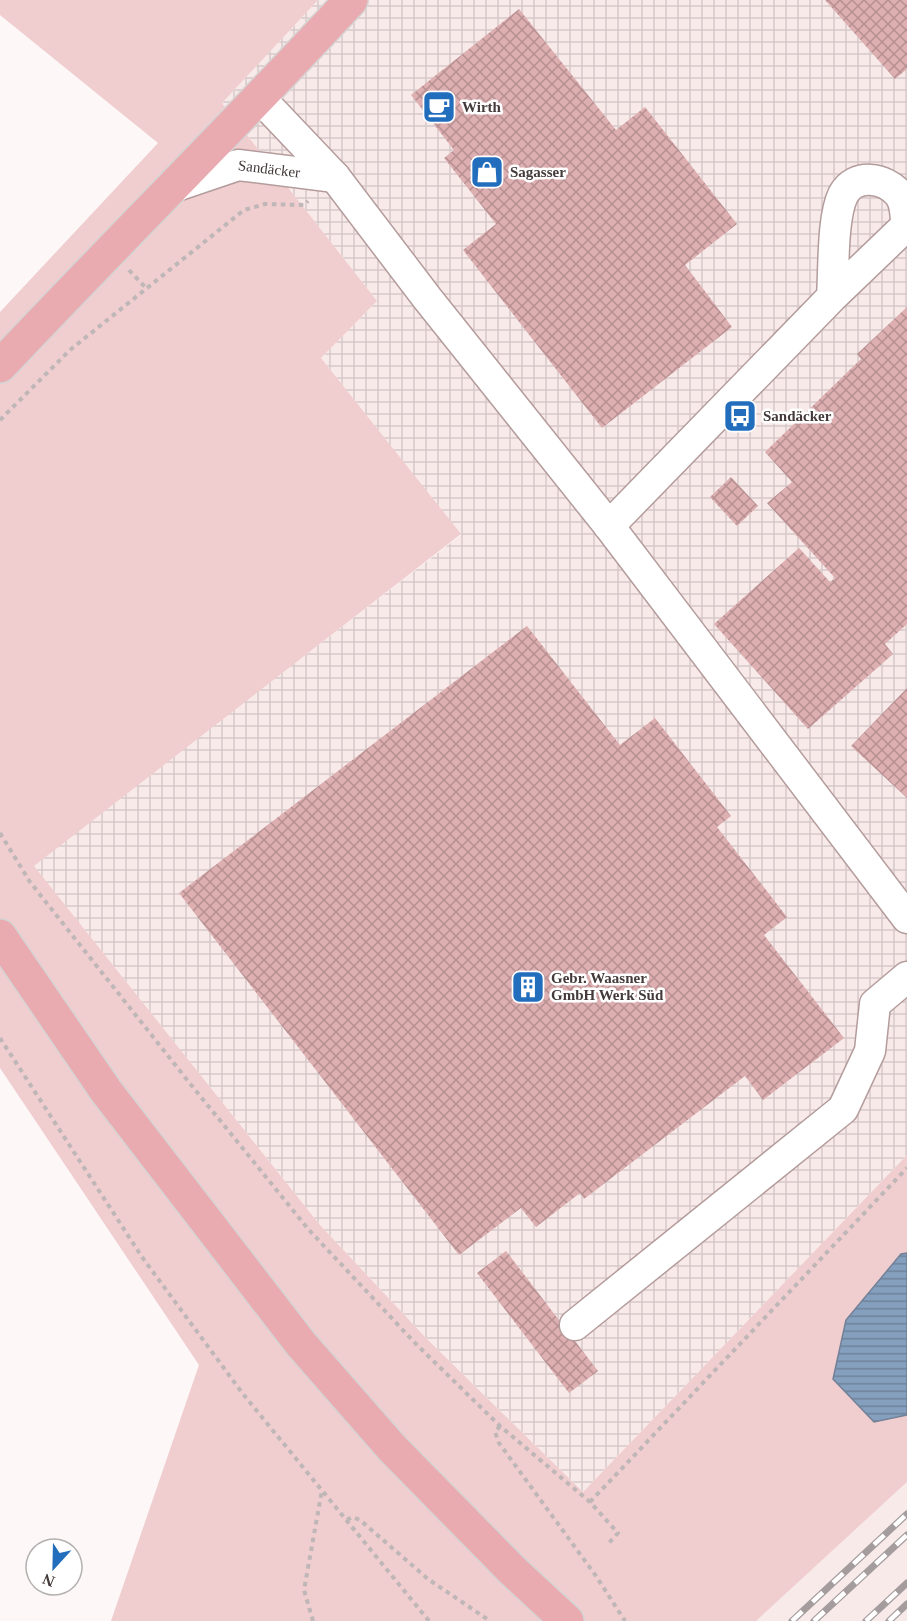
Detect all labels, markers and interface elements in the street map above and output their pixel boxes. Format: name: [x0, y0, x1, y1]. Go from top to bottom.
cafe icon: Wirth: [421, 89, 457, 125]
place label: Wirth: [462, 99, 502, 115]
shop icon: Sagasser: [469, 154, 505, 190]
street label: Sandäcker: [237, 157, 301, 181]
place label: Sagasser: [510, 164, 566, 180]
bus stop icon: Sandäcker: [722, 398, 758, 434]
place label: Sandäcker: [763, 408, 832, 424]
building icon: Gebr. Waasner GmbH Werk Süd: [510, 969, 546, 1005]
place label: Gebr. Waasner GmbH Werk Süd: [551, 970, 664, 1003]
north arrow: [24, 1537, 84, 1597]
text: N: [40, 1570, 57, 1590]

